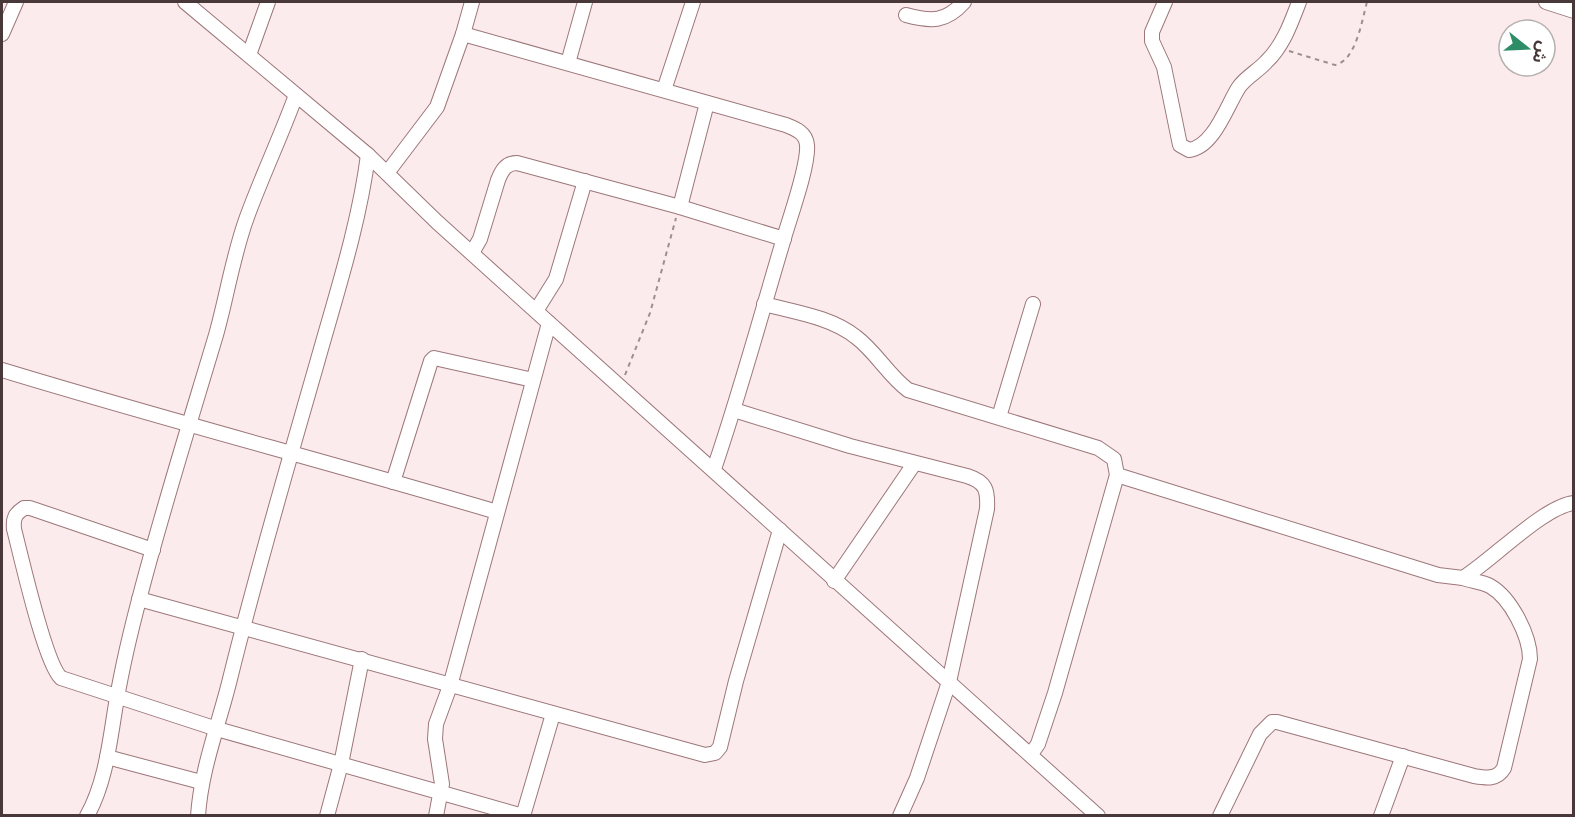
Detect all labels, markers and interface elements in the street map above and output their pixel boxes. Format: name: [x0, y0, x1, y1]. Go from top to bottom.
north arrow: [1497, 18, 1557, 78]
text: ش: [1528, 39, 1554, 66]

